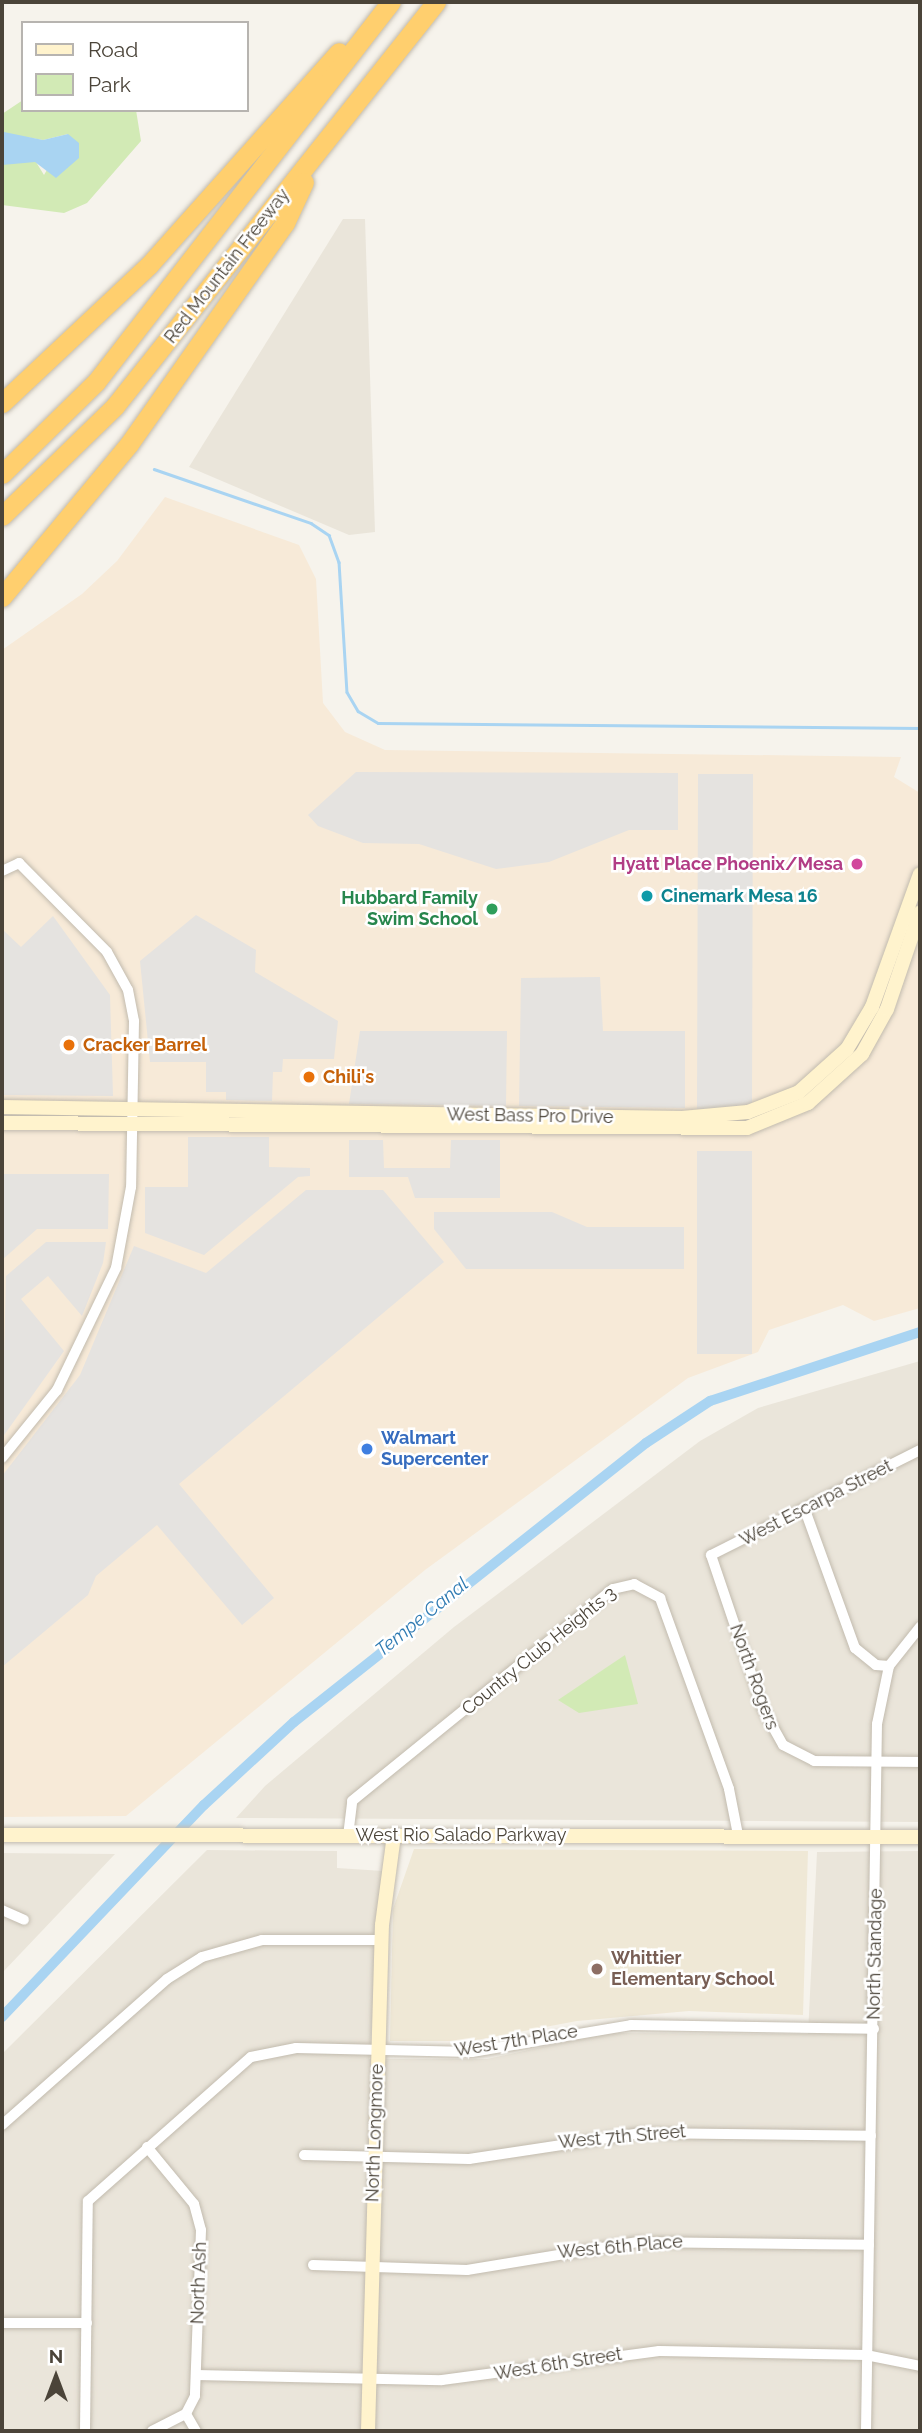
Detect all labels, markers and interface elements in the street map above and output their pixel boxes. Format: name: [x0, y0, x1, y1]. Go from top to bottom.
legend: [21, 21, 248, 112]
text: Road: [88, 37, 138, 62]
text: Park: [88, 72, 131, 97]
street label: Red Mountain Freeway: [160, 184, 294, 348]
place label: Hyatt Place Phoenix/Mesa: [612, 853, 843, 875]
marker: Hyatt Place Phoenix/Mesa: [849, 856, 865, 872]
place label: Cinemark Mesa 16: [661, 885, 818, 907]
place label: Hubbard Family Swim School: [341, 888, 478, 930]
marker: Cinemark Mesa 16: [639, 888, 655, 904]
marker: Hubbard Family Swim School: [484, 901, 500, 917]
place label: Cracker Barrel: [83, 1034, 207, 1056]
marker: Cracker Barrel: [61, 1037, 77, 1053]
place label: Chili's: [323, 1066, 374, 1088]
marker: Chili's: [301, 1069, 317, 1085]
street label: West Bass Pro Drive: [446, 1104, 614, 1128]
place label: Walmart Supercenter: [381, 1428, 488, 1470]
marker: Walmart Supercenter: [359, 1441, 375, 1457]
street label: West Escarpa Street: [736, 1455, 896, 1551]
water label: Tempe Canal: [371, 1573, 473, 1661]
street label: Country Club Heights 3: [457, 1582, 621, 1720]
street label: North Rogers: [725, 1621, 783, 1733]
street label: West Rio Salado Parkway: [356, 1824, 566, 1846]
street label: North Standage: [863, 1888, 887, 2020]
place label: Whittier Elementary School: [611, 1948, 775, 1990]
marker: Whittier Elementary School: [589, 1961, 605, 1977]
street label: West 7th Place: [453, 2021, 579, 2061]
street label: North Longmore: [362, 2063, 388, 2203]
street label: West 7th Street: [557, 2121, 687, 2153]
street label: West 6th Place: [556, 2231, 684, 2263]
street label: North Ash: [187, 2241, 211, 2325]
north arrow: [21, 2342, 91, 2412]
street label: West 6th Street: [492, 2343, 624, 2385]
text: N: [49, 2345, 63, 2367]

